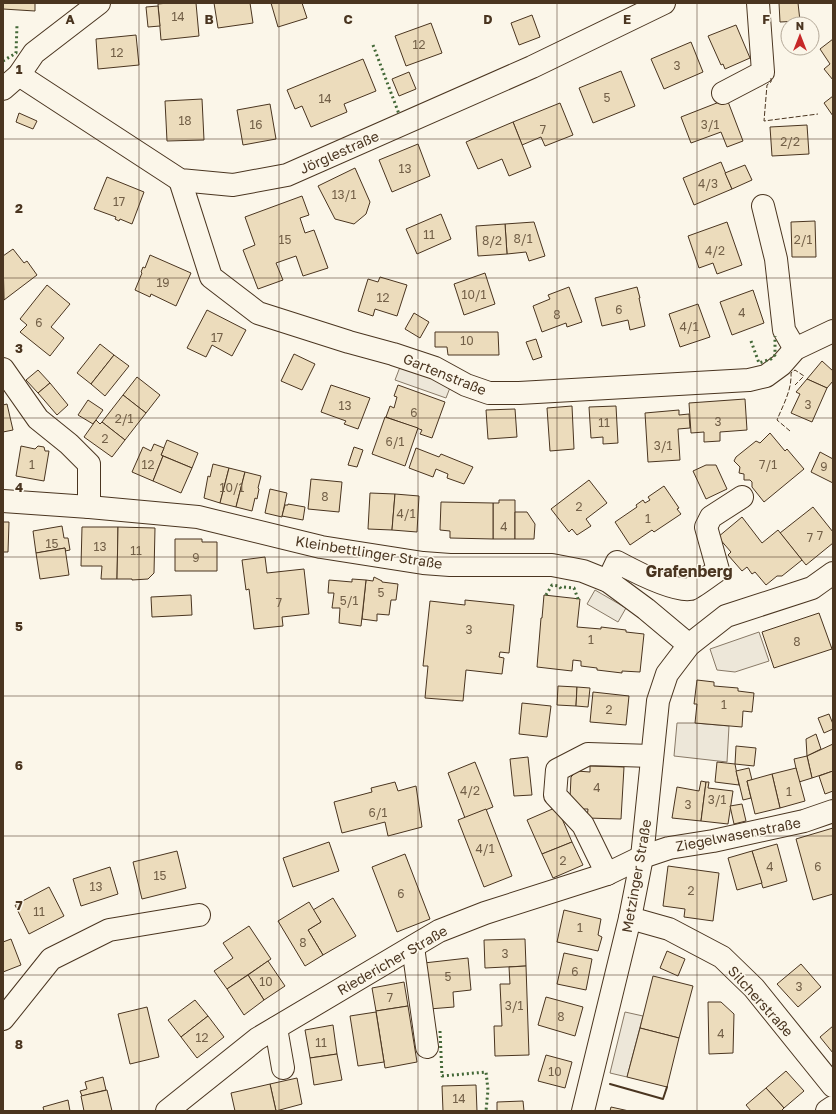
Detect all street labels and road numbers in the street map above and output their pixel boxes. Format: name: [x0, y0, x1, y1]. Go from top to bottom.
street label: Jörglestraße: [297, 127, 381, 177]
street label: Gartenstraße: [401, 350, 489, 398]
street label: Kleinbettlinger Straße: [294, 532, 444, 572]
street label: Ziegelwasenstraße: [674, 814, 802, 854]
street label: Metzinger Straße: [618, 818, 654, 934]
street label: Riedericher Straße: [334, 922, 450, 998]
street label: Silcherstraße: [725, 962, 797, 1040]

